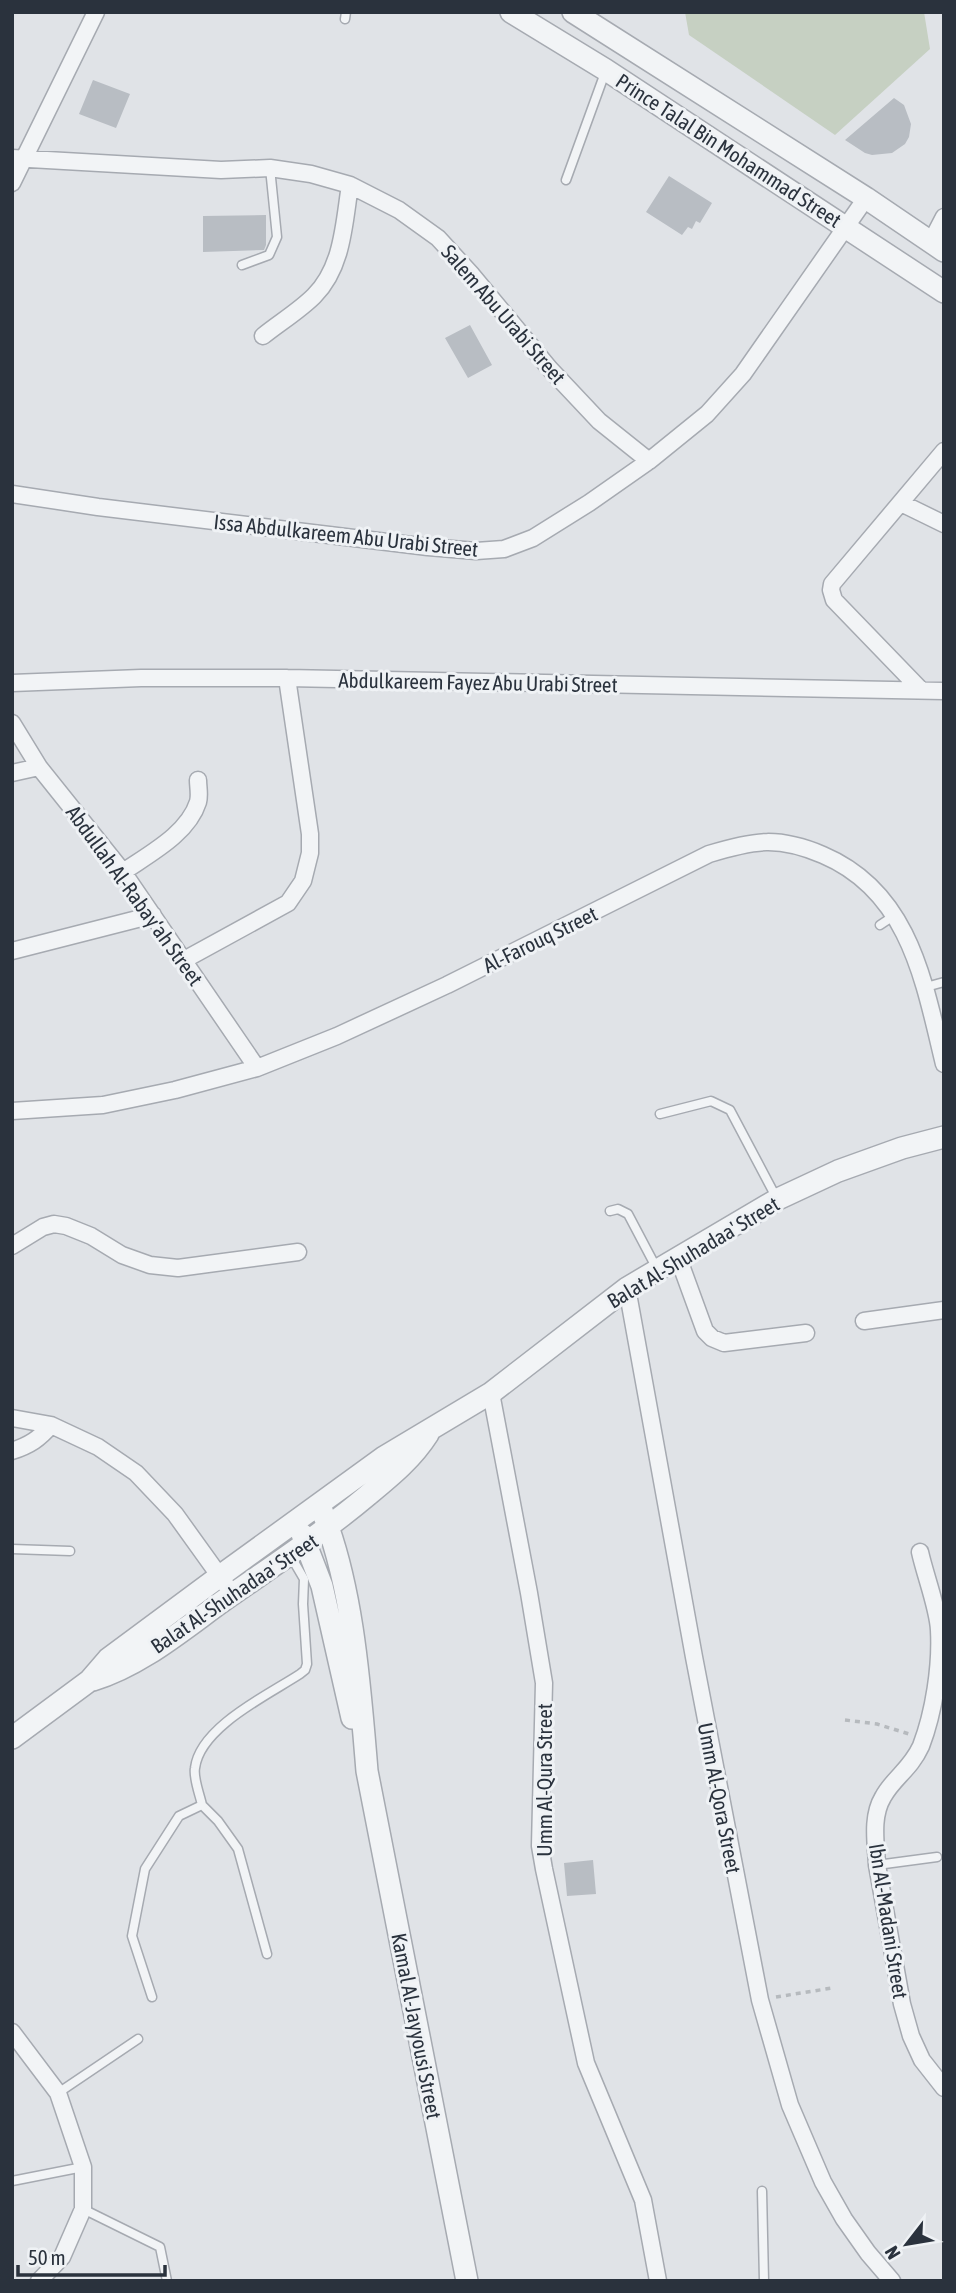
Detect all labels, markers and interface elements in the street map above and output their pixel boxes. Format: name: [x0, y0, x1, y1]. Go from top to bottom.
street label: Prince Talal Bin Mohammad Street: [612, 68, 846, 232]
street label: Salem Abu Urabi Street: [437, 240, 571, 388]
street label: Issa Abdulkareem Abu Urabi Street: [213, 509, 479, 561]
street label: Abdulkareem Fayez Abu Urabi Street: [338, 668, 618, 696]
street label: Abdullah Al-Rabay‘ah Street: [62, 800, 208, 990]
street label: Al-Farouq Street: [479, 901, 601, 977]
street label: Balat Al-Shuhadaa' Street: [603, 1191, 783, 1313]
street label: Balat Al-Shuhadaa' Street: [146, 1528, 322, 1658]
street label: Umm Al-Qura Street: [532, 1703, 556, 1857]
street label: Umm Al-Qora Street: [694, 1720, 746, 1876]
street label: Ibn Al-Madani Street: [865, 1842, 913, 2000]
street label: Kamal Al-Jayyousi Street: [387, 1931, 447, 2121]
north arrow: [872, 2209, 942, 2279]
scale bar: [18, 2234, 164, 2278]
text: N: [880, 2242, 905, 2263]
text: 50 m: [28, 2245, 66, 2269]

